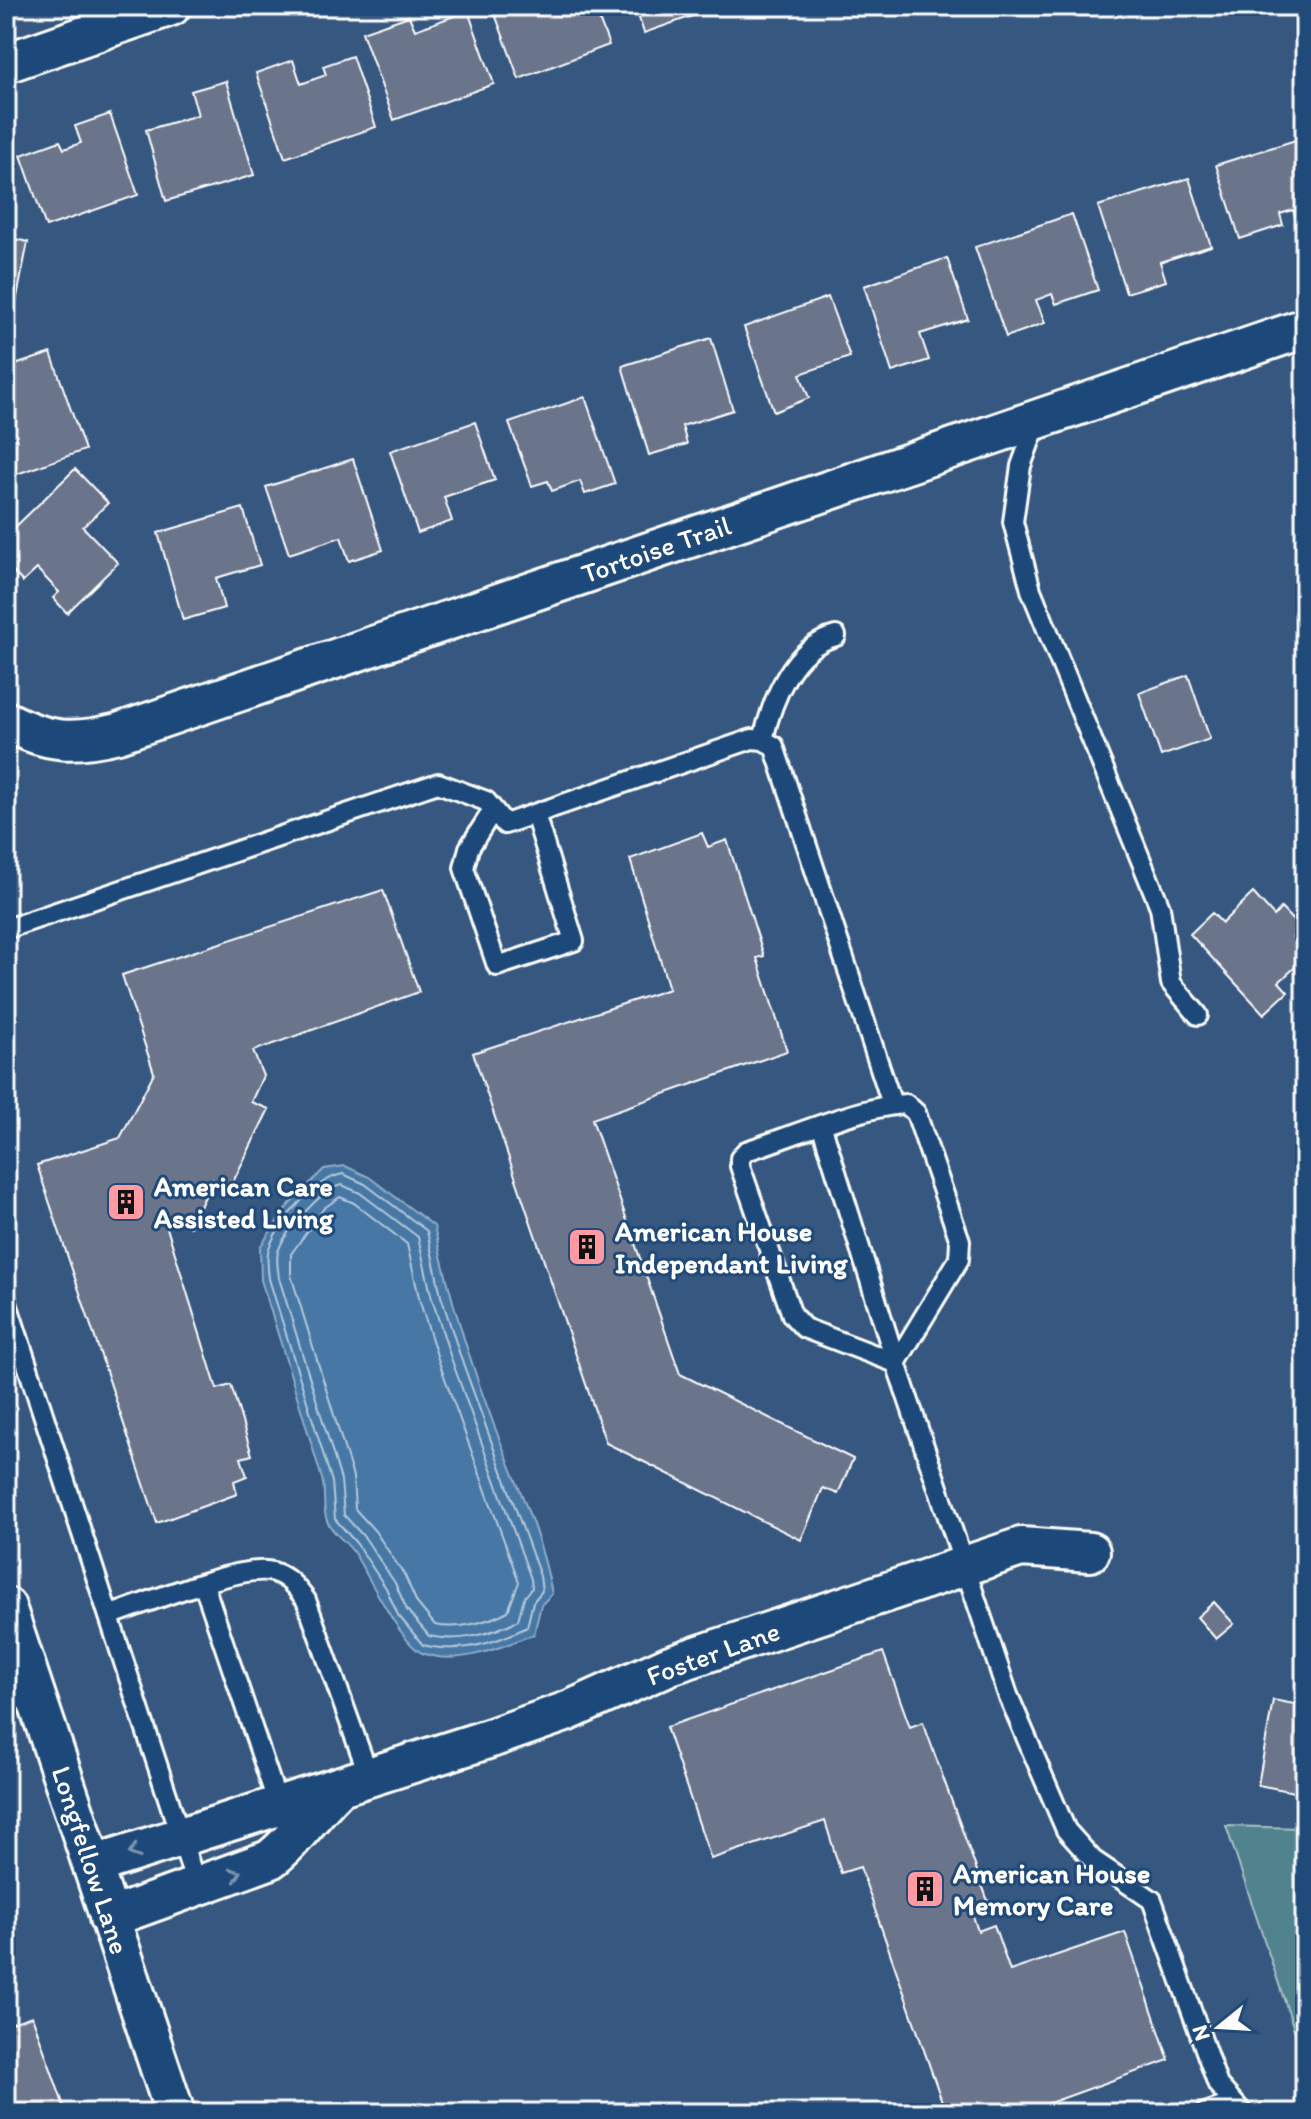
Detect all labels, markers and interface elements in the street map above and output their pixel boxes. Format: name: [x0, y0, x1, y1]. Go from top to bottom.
street label: Tortoise Trail: [577, 507, 735, 590]
place label: American Care Assisted Living: [153, 1169, 334, 1235]
building icon: American Care Assisted Living: [105, 1181, 147, 1223]
place label: American House Independant Living: [614, 1214, 848, 1280]
building icon: American House Independant Living: [566, 1226, 608, 1268]
street label: Foster Lane: [642, 1613, 784, 1693]
street label: Longfellow Lane: [45, 1762, 137, 1958]
one-way arrow: [127, 1843, 141, 1859]
place label: American House Memory Care: [952, 1856, 1150, 1922]
one-way arrow: [228, 1867, 242, 1883]
building icon: American House Memory Care: [904, 1868, 946, 1910]
north arrow: [1179, 1987, 1259, 2067]
text: N: [1185, 2022, 1216, 2044]

